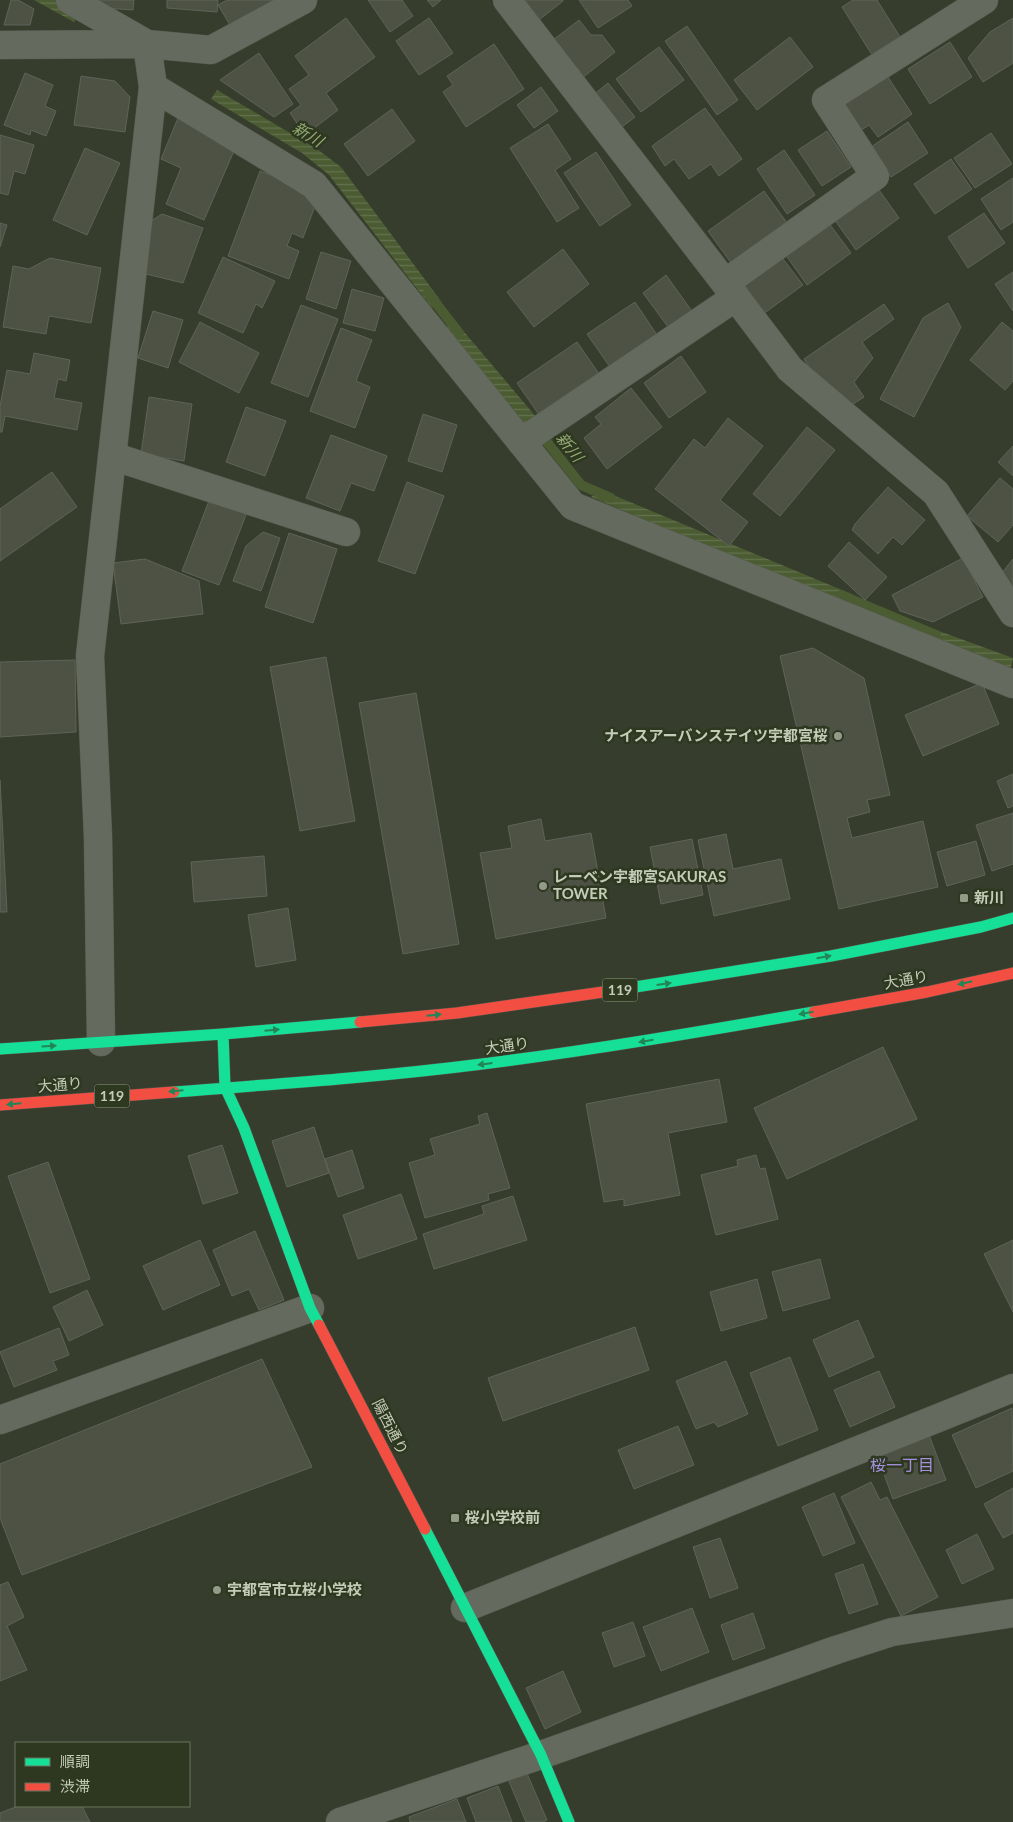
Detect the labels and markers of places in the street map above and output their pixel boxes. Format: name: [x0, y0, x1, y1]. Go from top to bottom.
place label: ナイスアーバンステイツ宇都宮桜: [604, 726, 828, 744]
marker: ナイスアーバンステイツ宇都宮桜: [832, 730, 844, 742]
place label: レーベン宇都宮SAKURAS TOWER: [553, 867, 726, 902]
marker: レーベン宇都宮SAKURAS TOWER: [537, 880, 549, 892]
place label: 新川: [974, 888, 1004, 906]
marker: 新川: [958, 892, 970, 904]
place label: 桜小学校前: [465, 1508, 540, 1526]
marker: 桜小学校前: [449, 1512, 461, 1524]
place label: 宇都宮市立桜小学校: [227, 1580, 362, 1598]
marker: 宇都宮市立桜小学校: [211, 1584, 223, 1596]

